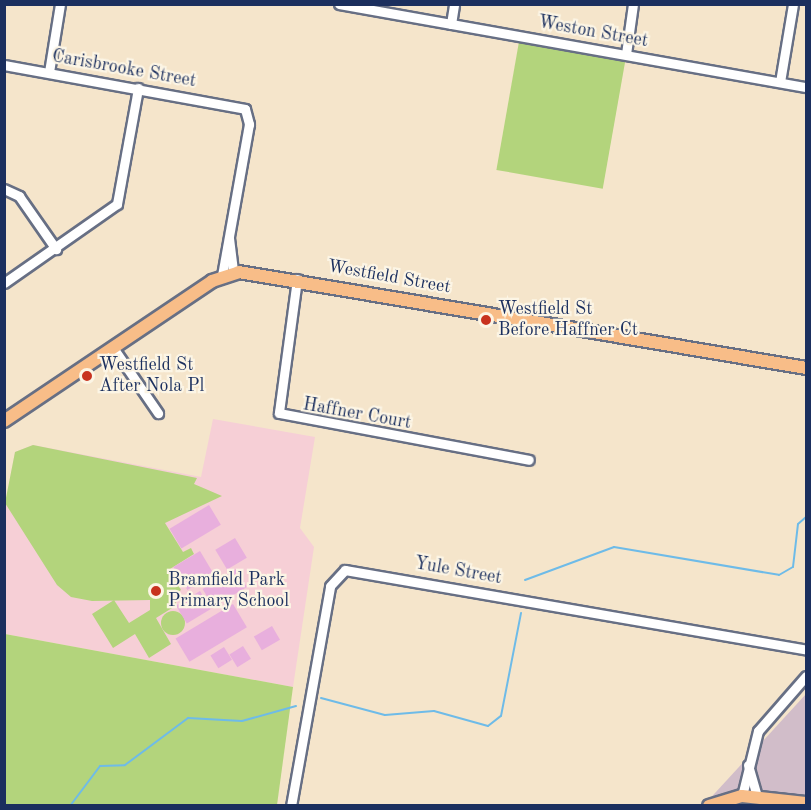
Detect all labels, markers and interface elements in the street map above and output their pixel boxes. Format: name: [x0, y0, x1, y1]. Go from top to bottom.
street label: Weston Street: [536, 12, 650, 52]
street label: Carisbrooke Street: [50, 46, 198, 92]
street label: Westfield Street: [326, 256, 452, 298]
place label: Westfield St Before Haffner Ct: [498, 299, 638, 342]
marker: Westfield St Before Haffner Ct: [479, 313, 493, 327]
place label: Westfield St After Nola Pl: [99, 355, 204, 398]
marker: Westfield St After Nola Pl: [80, 369, 94, 383]
street label: Haffner Court: [301, 394, 413, 434]
street label: Yule Street: [413, 553, 503, 589]
place label: Bramfield Park Primary School: [168, 570, 289, 612]
marker: Bramfield Park Primary School: [149, 584, 163, 598]

